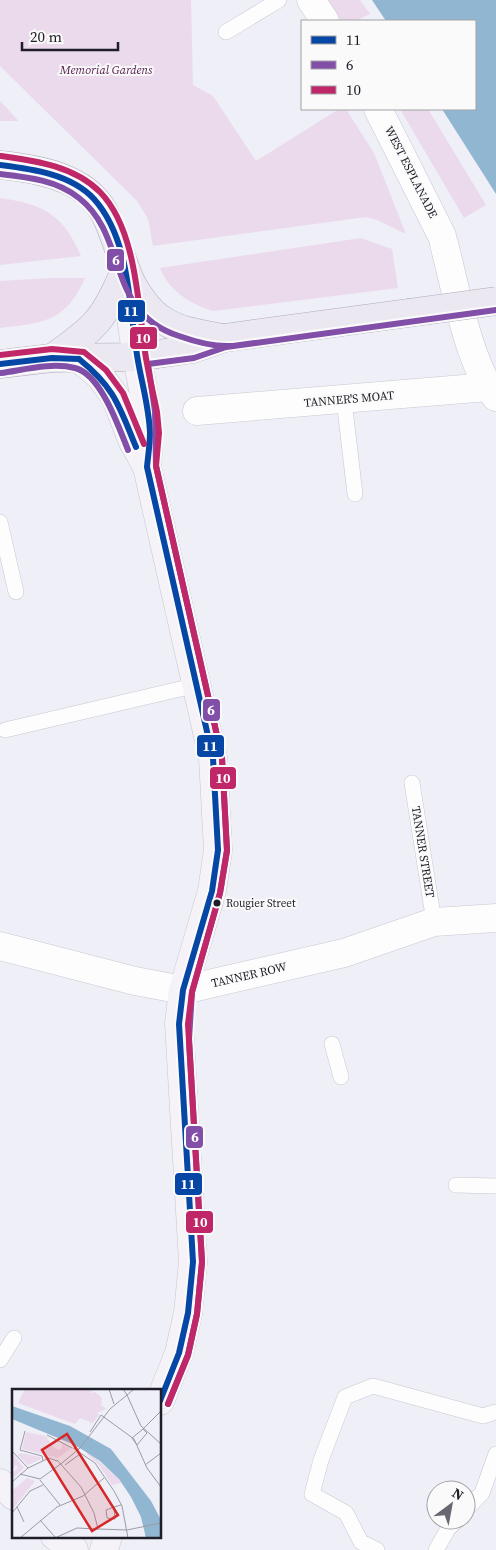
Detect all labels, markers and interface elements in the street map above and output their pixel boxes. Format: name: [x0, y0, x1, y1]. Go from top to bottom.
scale bar: [22, 20, 119, 52]
legend: [301, 20, 476, 110]
text: 20 m: [30, 26, 62, 47]
text: 11: [346, 29, 361, 50]
text: 6: [346, 54, 354, 75]
park label: Memorial Gardens: [59, 62, 153, 78]
text: 10: [346, 79, 361, 100]
street label: WEST ESPLANADE: [381, 123, 441, 221]
line badge: 6: [106, 248, 125, 272]
text: 6: [112, 250, 120, 270]
line badge: 11: [117, 299, 146, 323]
text: 11: [123, 301, 139, 321]
line badge: 10: [129, 326, 158, 350]
text: 10: [135, 328, 151, 348]
street label: TANNER'S MOAT: [303, 387, 395, 411]
line badge: 6: [202, 698, 221, 722]
text: 6: [207, 700, 215, 720]
line badge: 11: [196, 734, 225, 758]
text: 11: [202, 736, 218, 756]
line badge: 10: [209, 766, 237, 790]
text: 10: [215, 768, 231, 788]
street label: TANNER STREET: [408, 805, 438, 900]
place label: Rougier Street: [226, 896, 296, 911]
marker: Rougier Street: [212, 898, 222, 908]
street label: TANNER ROW: [210, 958, 289, 991]
line badge: 6: [185, 1125, 204, 1149]
text: 6: [191, 1127, 199, 1147]
line badge: 11: [174, 1172, 203, 1196]
text: 11: [180, 1174, 196, 1194]
line badge: 10: [185, 1210, 214, 1234]
text: 10: [192, 1212, 208, 1232]
inset map: [12, 1389, 161, 1538]
north arrow: [426, 1480, 476, 1530]
text: N: [448, 1483, 468, 1505]

